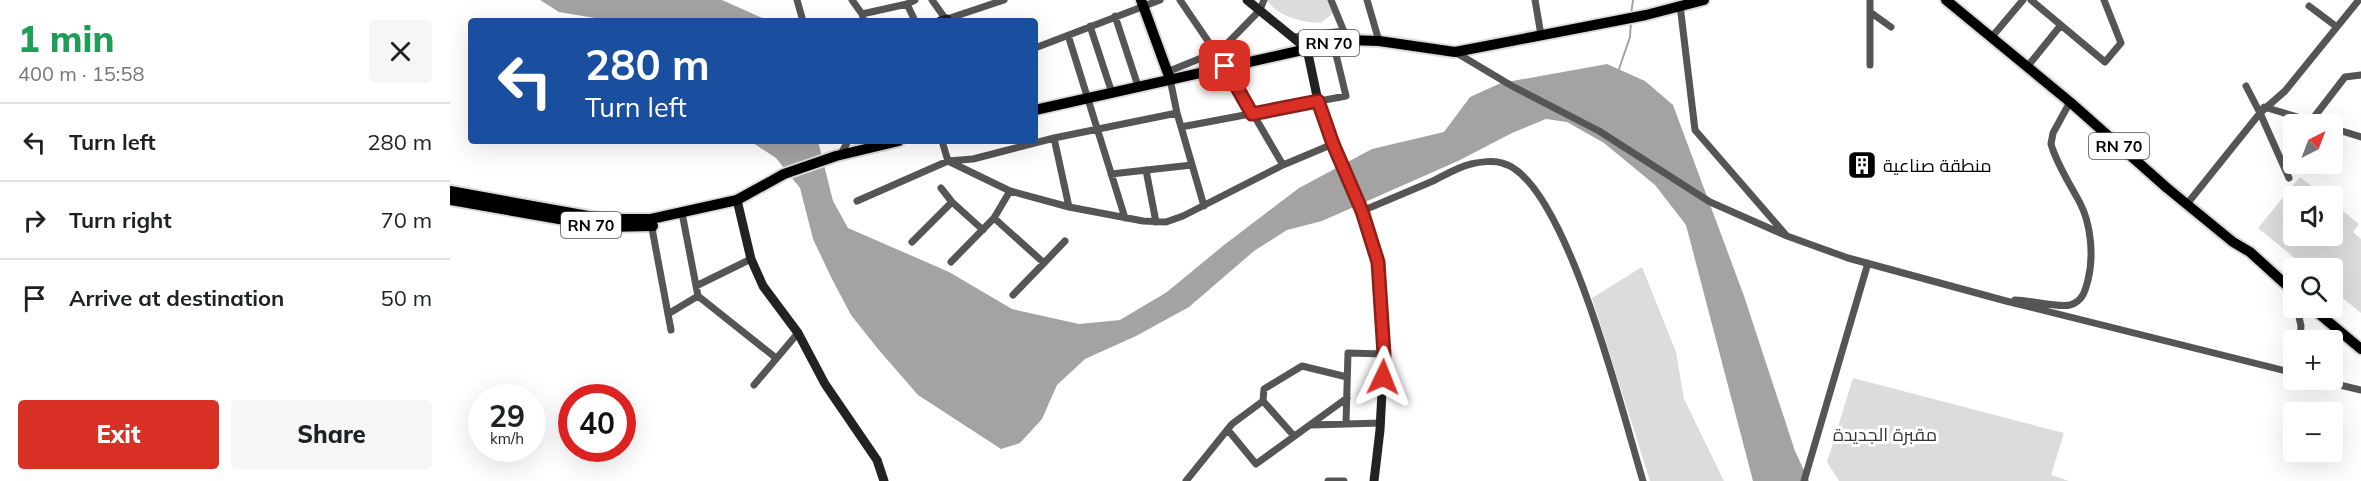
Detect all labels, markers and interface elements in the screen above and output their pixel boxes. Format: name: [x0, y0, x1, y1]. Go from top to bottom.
text: 1 min: [18, 16, 114, 61]
button: close: [369, 20, 432, 83]
road number: RN 70: [1299, 30, 1359, 56]
text: 280 m: [585, 38, 710, 91]
pin: [1199, 40, 1250, 91]
icon: left: [486, 42, 564, 120]
icon: arrive: [1208, 49, 1241, 82]
text: 400 m · 15:58: [18, 61, 144, 86]
text: Turn left: [585, 90, 687, 124]
north arrow: [2283, 114, 2343, 174]
map controls: [2283, 114, 2343, 462]
icon: left: [18, 126, 51, 159]
text: Turn left: [69, 128, 156, 156]
text: 280 m: [367, 128, 432, 156]
road number: RN 70: [2089, 133, 2149, 159]
building icon: منطقة صناعية: [1846, 149, 1878, 181]
place label: منطقة صناعية: [1883, 154, 1992, 177]
button: sound: [2283, 186, 2343, 246]
icon: right: [18, 204, 51, 237]
text: Turn right: [69, 206, 172, 234]
text: 70 m: [381, 206, 432, 234]
road number: RN 70: [561, 212, 621, 238]
button: search: [2283, 258, 2343, 318]
icon: arrive: [18, 282, 51, 315]
text: Arrive at destination: [69, 284, 284, 312]
text: 50 m: [381, 284, 432, 312]
button: +: [2283, 330, 2343, 390]
position arrow: [1351, 345, 1415, 409]
speed limit sign: 40: [558, 384, 636, 462]
text: 29: [489, 397, 525, 435]
button: Exit: [18, 400, 219, 469]
button: Share: [231, 400, 432, 469]
button: −: [2283, 402, 2343, 462]
park label: مقبرة الجديدة: [1833, 423, 1937, 446]
text: km/h: [490, 429, 524, 448]

